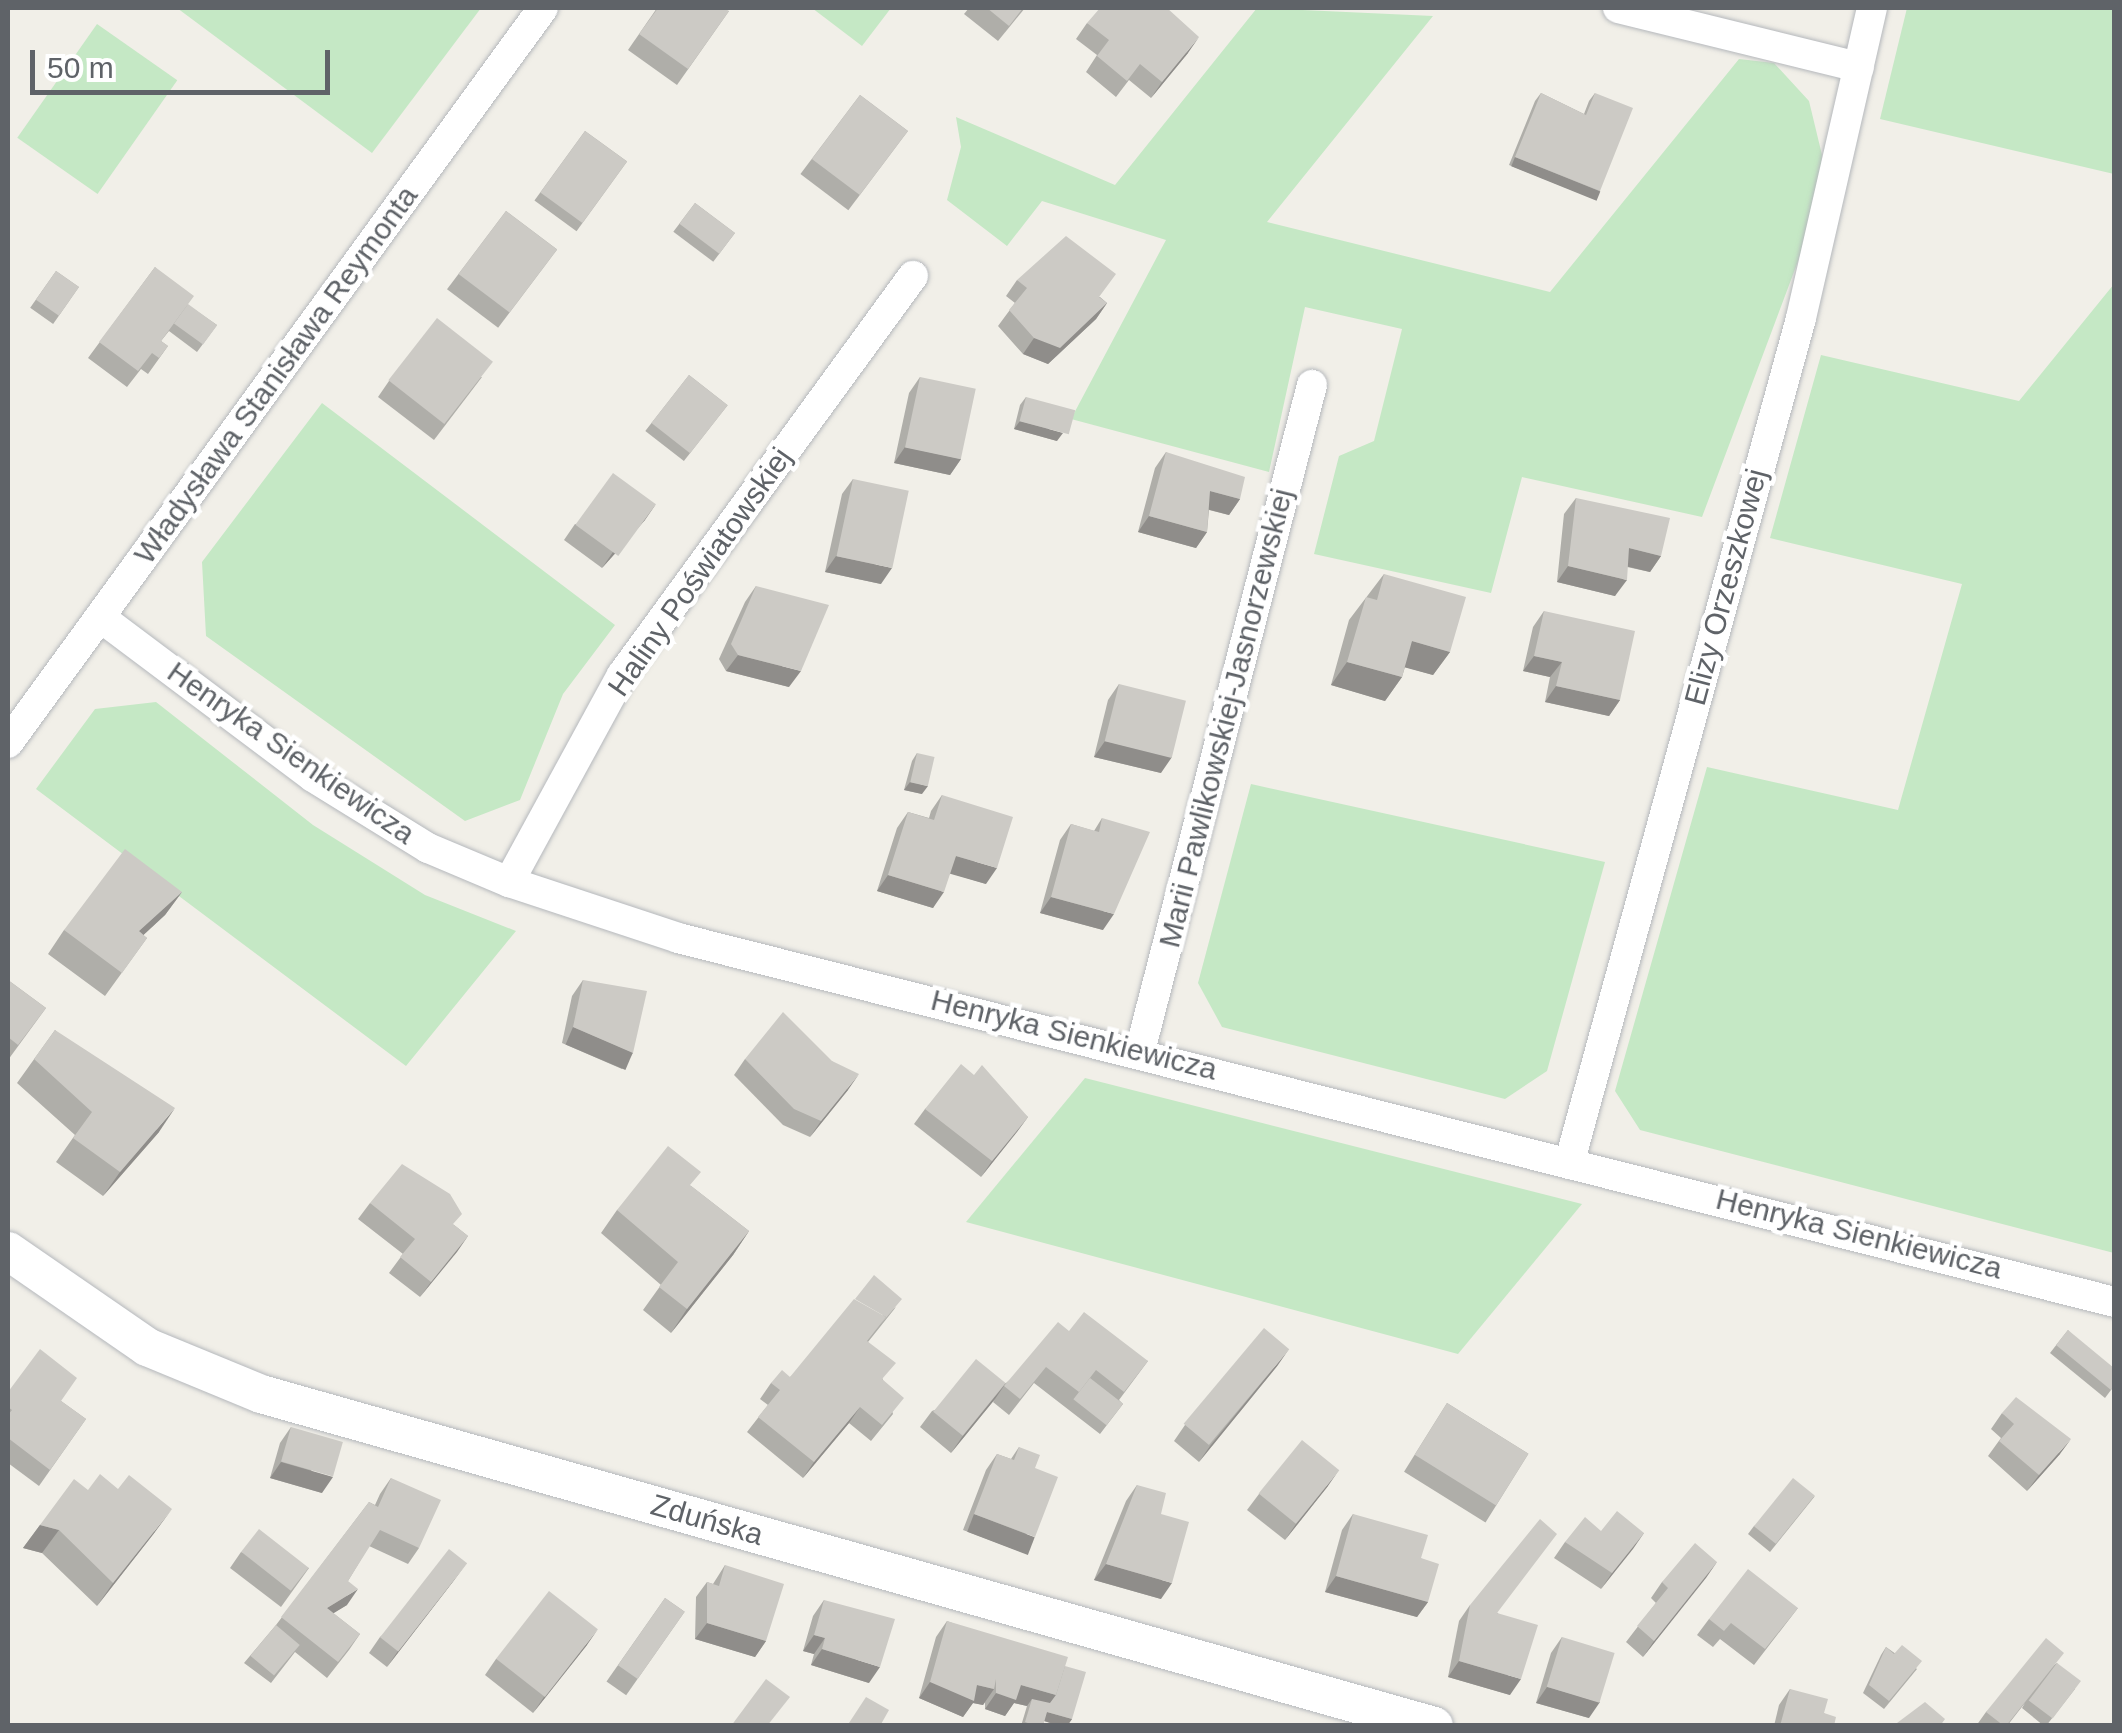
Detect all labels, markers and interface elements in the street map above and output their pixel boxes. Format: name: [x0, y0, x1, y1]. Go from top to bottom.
scale bar: [35, 30, 335, 92]
text: 50 m: [47, 51, 114, 84]
street label: Władysława Stanisława Reymonta: [127, 179, 425, 571]
street label: Haliny Poświatowskiej: [601, 441, 799, 703]
street label: Elizy Orzeszkowej: [1677, 465, 1775, 709]
street label: Marii Pawlikowskiej-Jasnorzewskiej: [1151, 485, 1301, 951]
street label: Henryka Sienkiewicza: [160, 654, 422, 852]
street label: Henryka Sienkiewicza: [927, 982, 1221, 1088]
street label: Henryka Sienkiewicza: [1712, 1181, 2006, 1287]
street label: Zduńska: [647, 1487, 767, 1553]

